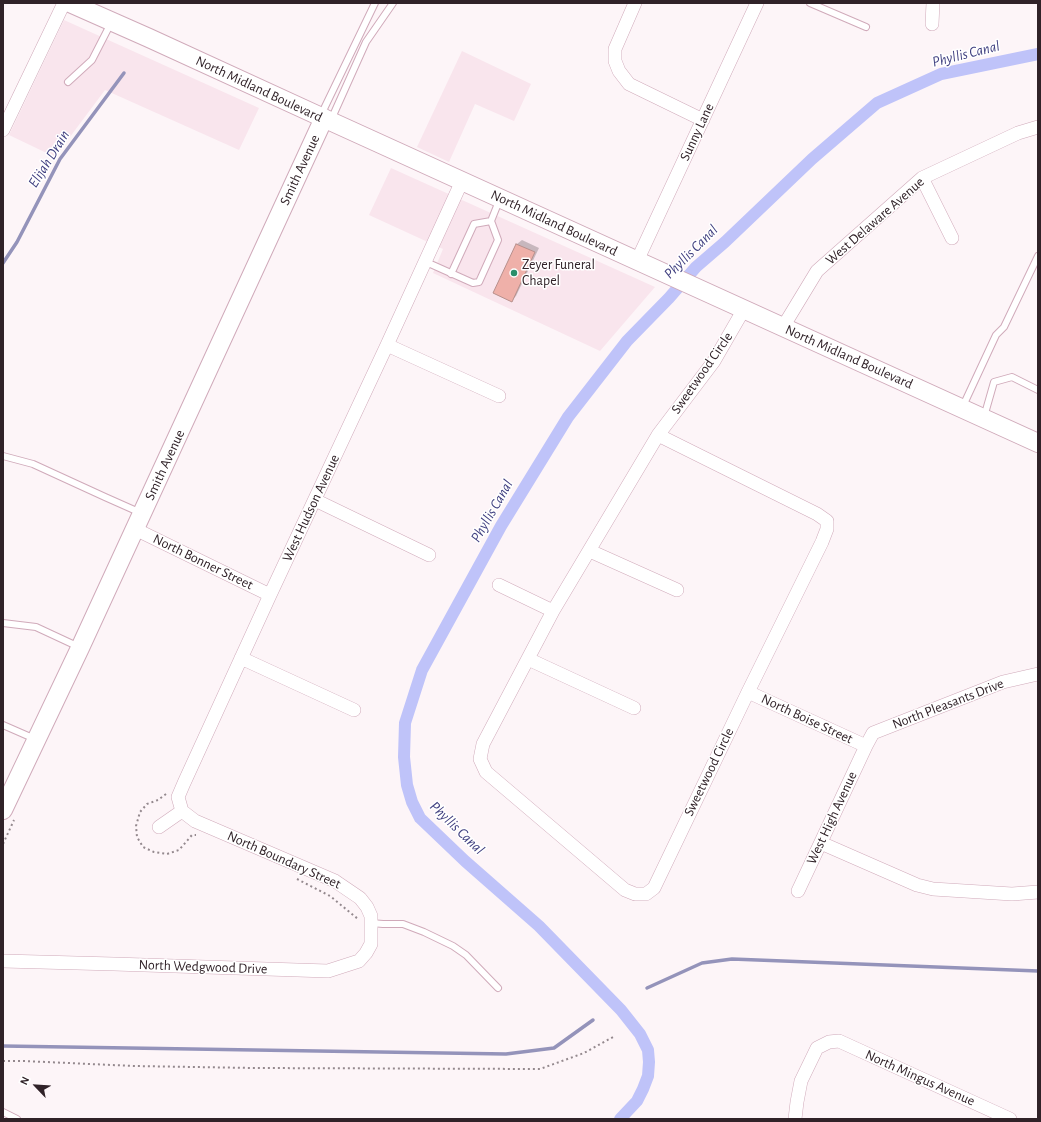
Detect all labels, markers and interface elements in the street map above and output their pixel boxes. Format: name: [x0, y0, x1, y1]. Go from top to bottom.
water label: Phyllis Canal: [930, 37, 1002, 71]
street label: North Midland Boulevard: [193, 52, 325, 126]
street label: Sunny Lane: [676, 100, 718, 164]
water label: Elijah Drain: [24, 127, 74, 191]
street label: Smith Avenue: [276, 132, 324, 208]
street label: West Delaware Avenue: [822, 174, 928, 268]
street label: North Midland Boulevard: [488, 186, 620, 260]
water label: Phyllis Canal: [660, 221, 722, 283]
place label: Zeyer Funeral Chapel: [522, 257, 595, 290]
marker: Zeyer Funeral Chapel: [509, 268, 519, 278]
street label: North Midland Boulevard: [783, 321, 915, 393]
street label: Sweetwood Circle: [668, 329, 736, 417]
street label: Smith Avenue: [141, 427, 189, 503]
street label: West Hudson Avenue: [279, 452, 343, 564]
water label: Phyllis Canal: [467, 477, 517, 545]
street label: North Bonner Street: [150, 531, 256, 593]
street label: North Pleasants Drive: [890, 675, 1006, 733]
street label: North Boise Street: [759, 690, 855, 748]
street label: Sweetwood Circle: [680, 725, 738, 819]
street label: West High Avenue: [803, 769, 861, 867]
water label: Phyllis Canal: [426, 798, 488, 858]
street label: North Boundary Street: [225, 827, 343, 893]
street label: North Wedgwood Drive: [138, 956, 268, 978]
street label: North Mingus Avenue: [862, 1046, 978, 1110]
north arrow: [16, 1066, 56, 1106]
text: N: [18, 1075, 31, 1087]

